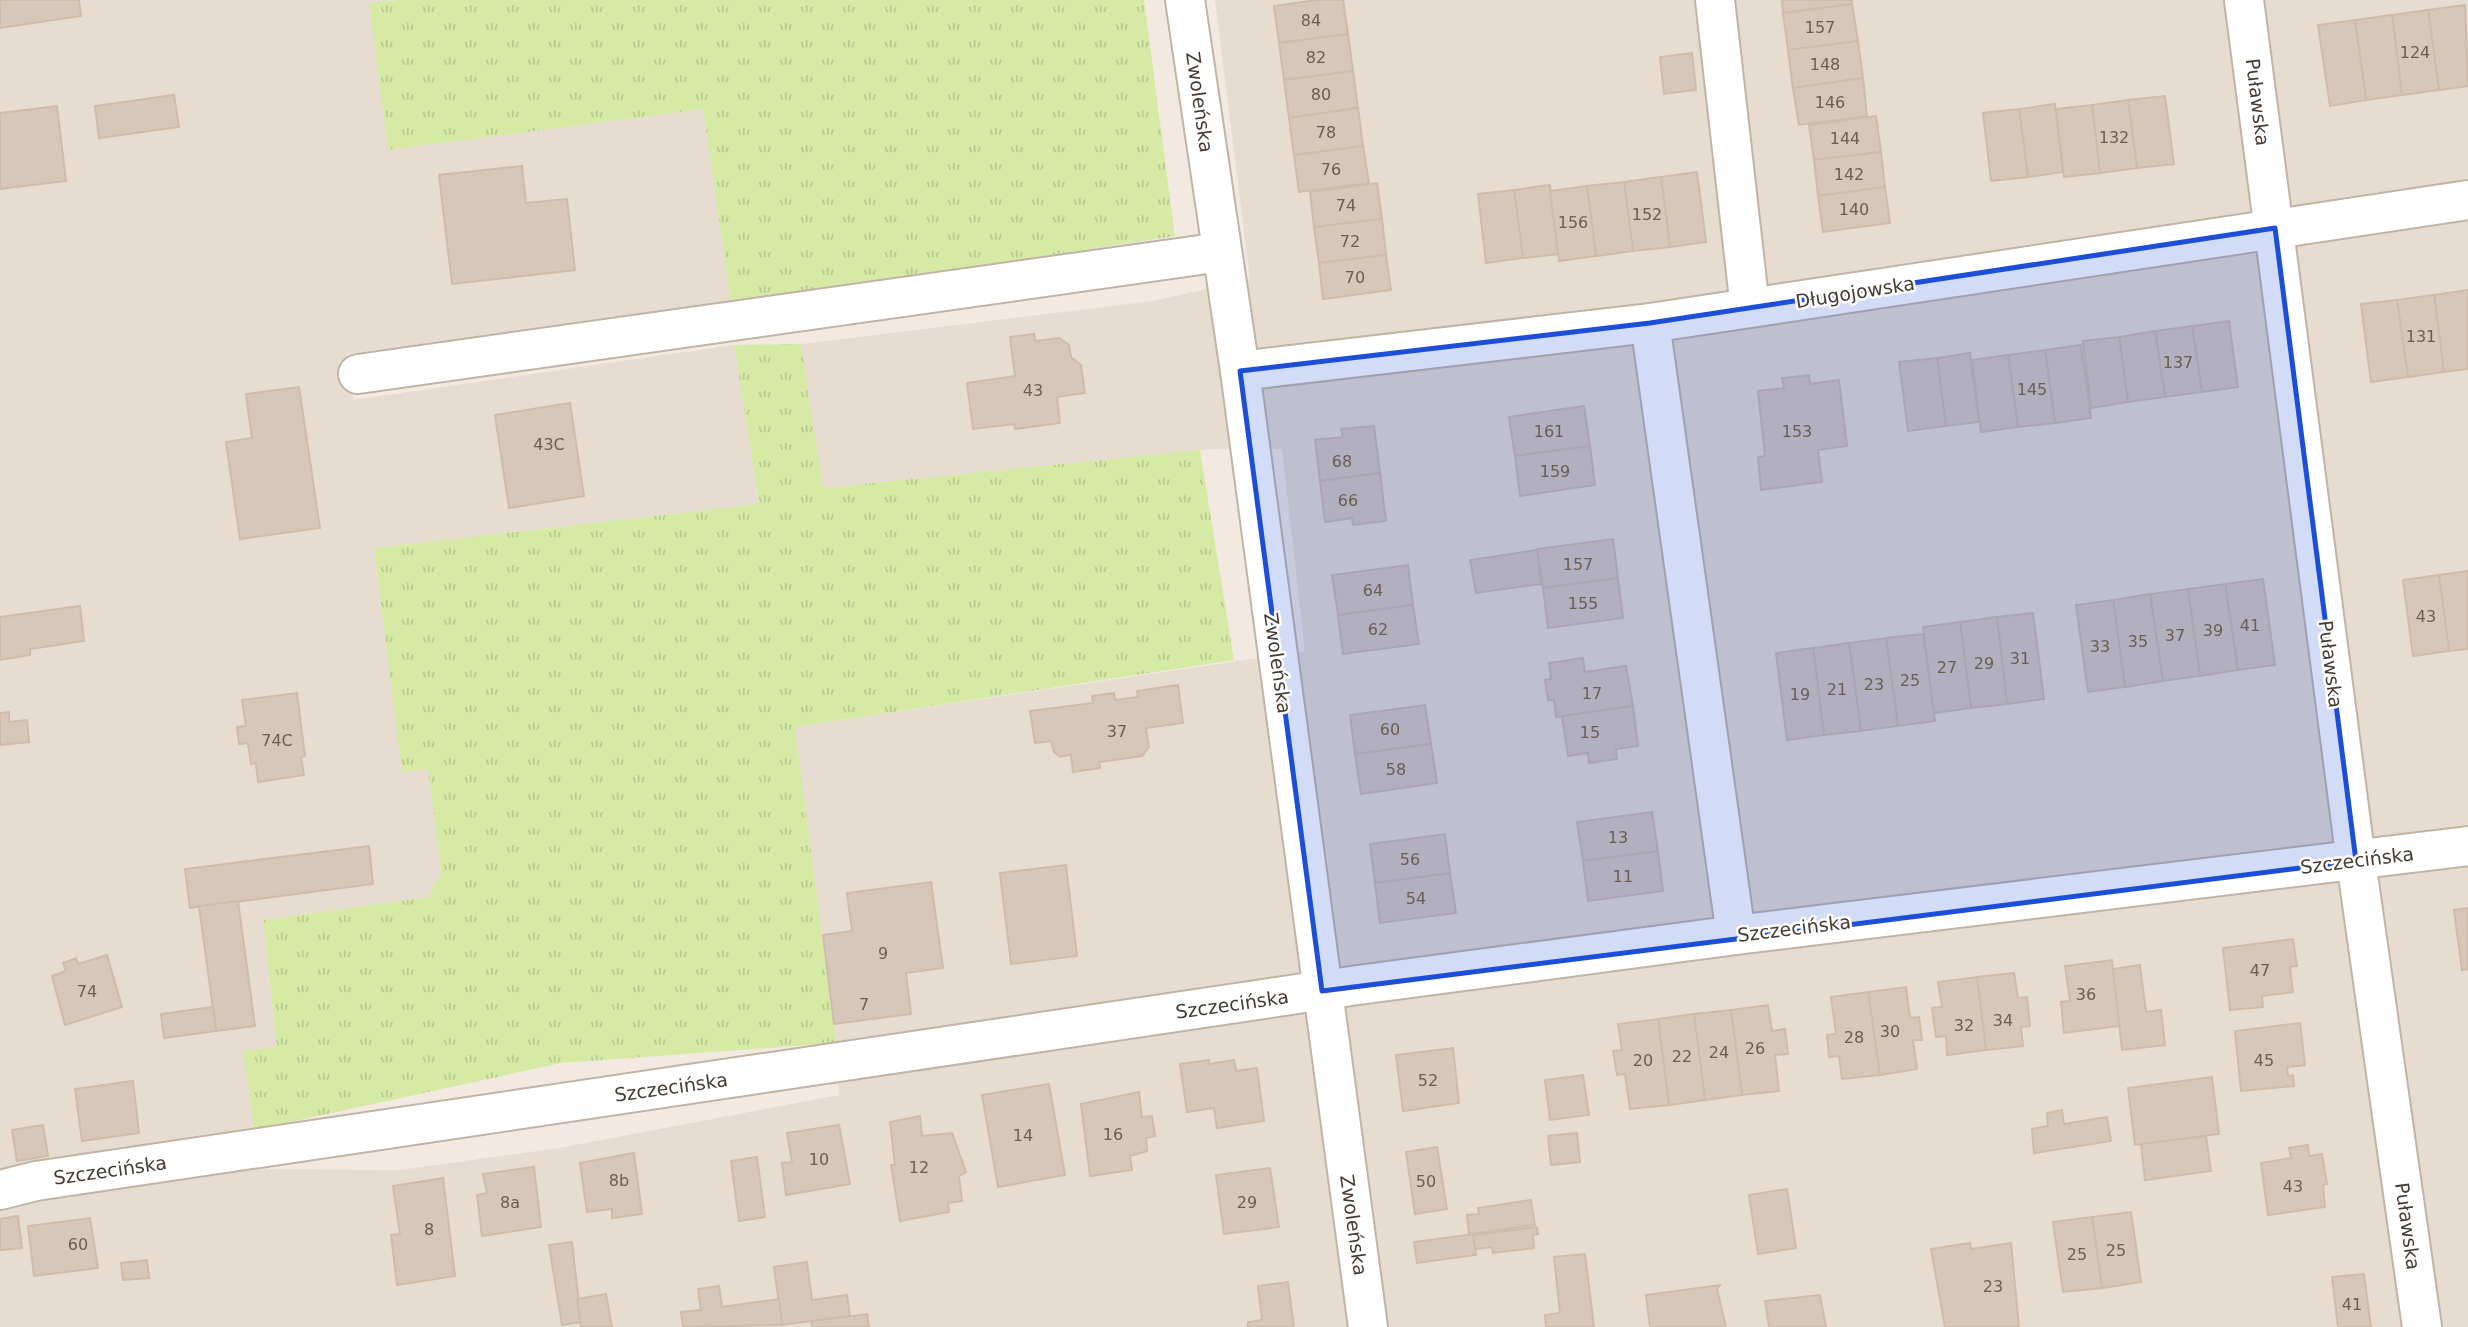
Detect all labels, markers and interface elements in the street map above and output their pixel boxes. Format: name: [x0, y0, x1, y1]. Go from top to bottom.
house number: 84: [1301, 11, 1321, 30]
house number: 157: [1805, 18, 1835, 37]
house number: 124: [2400, 43, 2430, 62]
house number: 82: [1306, 48, 1326, 67]
street label: Zwoleńska: [1182, 50, 1218, 154]
house number: 148: [1810, 55, 1840, 74]
street label: Puławska: [2242, 57, 2274, 147]
house number: 80: [1311, 85, 1331, 104]
house number: 146: [1815, 93, 1845, 112]
house number: 78: [1316, 123, 1336, 142]
house number: 132: [2099, 128, 2129, 147]
house number: 144: [1830, 129, 1860, 148]
house number: 76: [1321, 160, 1341, 179]
house number: 142: [1834, 165, 1864, 184]
house number: 74: [1336, 196, 1356, 215]
house number: 140: [1839, 200, 1869, 219]
house number: 152: [1632, 205, 1662, 224]
house number: 156: [1558, 213, 1588, 232]
house number: 72: [1340, 232, 1360, 251]
house number: 70: [1345, 268, 1365, 287]
street label: Długojowska: [1794, 272, 1916, 312]
house number: 131: [2406, 327, 2436, 346]
house number: 137: [2163, 353, 2193, 372]
house number: 145: [2017, 380, 2047, 399]
house number: 43: [1023, 381, 1043, 400]
house number: 161: [1534, 422, 1564, 441]
house number: 153: [1782, 422, 1812, 441]
house number: 43C: [533, 435, 565, 454]
house number: 68: [1332, 452, 1352, 471]
house number: 159: [1540, 462, 1570, 481]
house number: 66: [1338, 491, 1358, 510]
house number: 157: [1563, 555, 1593, 574]
house number: 64: [1363, 581, 1383, 600]
house number: 155: [1568, 594, 1598, 613]
house number: 43: [2416, 607, 2436, 626]
street label: Zwoleńska: [1260, 611, 1296, 715]
house number: 41: [2240, 616, 2260, 635]
street label: Puławska: [2315, 619, 2347, 709]
house number: 62: [1368, 620, 1388, 639]
house number: 39: [2203, 621, 2223, 640]
house number: 37: [2165, 626, 2185, 645]
house number: 35: [2128, 632, 2148, 651]
house number: 33: [2090, 637, 2110, 656]
house number: 31: [2010, 649, 2030, 668]
house number: 29: [1974, 654, 1994, 673]
house number: 27: [1937, 658, 1957, 677]
house number: 25: [1900, 671, 1920, 690]
house number: 23: [1864, 675, 1884, 694]
house number: 21: [1827, 680, 1847, 699]
house number: 17: [1582, 684, 1602, 703]
house number: 19: [1790, 685, 1810, 704]
house number: 60: [1380, 720, 1400, 739]
house number: 37: [1107, 722, 1127, 741]
house number: 15: [1580, 723, 1600, 742]
house number: 74C: [261, 731, 293, 750]
house number: 58: [1386, 760, 1406, 779]
house number: 13: [1608, 828, 1628, 847]
street label: Szczecińska: [2299, 842, 2415, 878]
house number: 56: [1400, 850, 1420, 869]
house number: 11: [1613, 867, 1633, 886]
house number: 54: [1406, 889, 1426, 908]
street label: Szczecińska: [1736, 910, 1852, 946]
house number: 9: [878, 944, 888, 963]
house number: 47: [2250, 961, 2270, 980]
house number: 74: [77, 982, 97, 1001]
street label: Szczecińska: [1174, 985, 1290, 1023]
house number: 36: [2076, 985, 2096, 1004]
house number: 7: [859, 995, 869, 1014]
house number: 34: [1993, 1011, 2013, 1030]
house number: 32: [1954, 1016, 1974, 1035]
house number: 30: [1880, 1022, 1900, 1041]
house number: 28: [1844, 1028, 1864, 1047]
house number: 26: [1745, 1039, 1765, 1058]
house number: 24: [1709, 1043, 1729, 1062]
house number: 22: [1672, 1047, 1692, 1066]
house number: 20: [1633, 1051, 1653, 1070]
house number: 45: [2254, 1051, 2274, 1070]
street label: Szczecińska: [613, 1068, 729, 1106]
house number: 52: [1418, 1071, 1438, 1090]
house number: 16: [1103, 1125, 1123, 1144]
house number: 14: [1013, 1126, 1033, 1145]
house number: 10: [809, 1150, 829, 1169]
street label: Szczecińska: [52, 1151, 168, 1189]
house number: 12: [909, 1158, 929, 1177]
house number: 8b: [609, 1171, 629, 1190]
house number: 50: [1416, 1172, 1436, 1191]
street label: Zwoleńska: [1336, 1173, 1372, 1277]
house number: 43: [2283, 1177, 2303, 1196]
street label: Puławska: [2391, 1181, 2425, 1271]
house number: 8a: [500, 1193, 520, 1212]
house number: 29: [1237, 1193, 1257, 1212]
house number: 8: [424, 1220, 434, 1239]
house number: 60: [68, 1235, 88, 1254]
house number: 25: [2106, 1241, 2126, 1260]
house number: 25: [2067, 1245, 2087, 1264]
house number: 23: [1983, 1277, 2003, 1296]
house number: 41: [2342, 1295, 2362, 1314]

